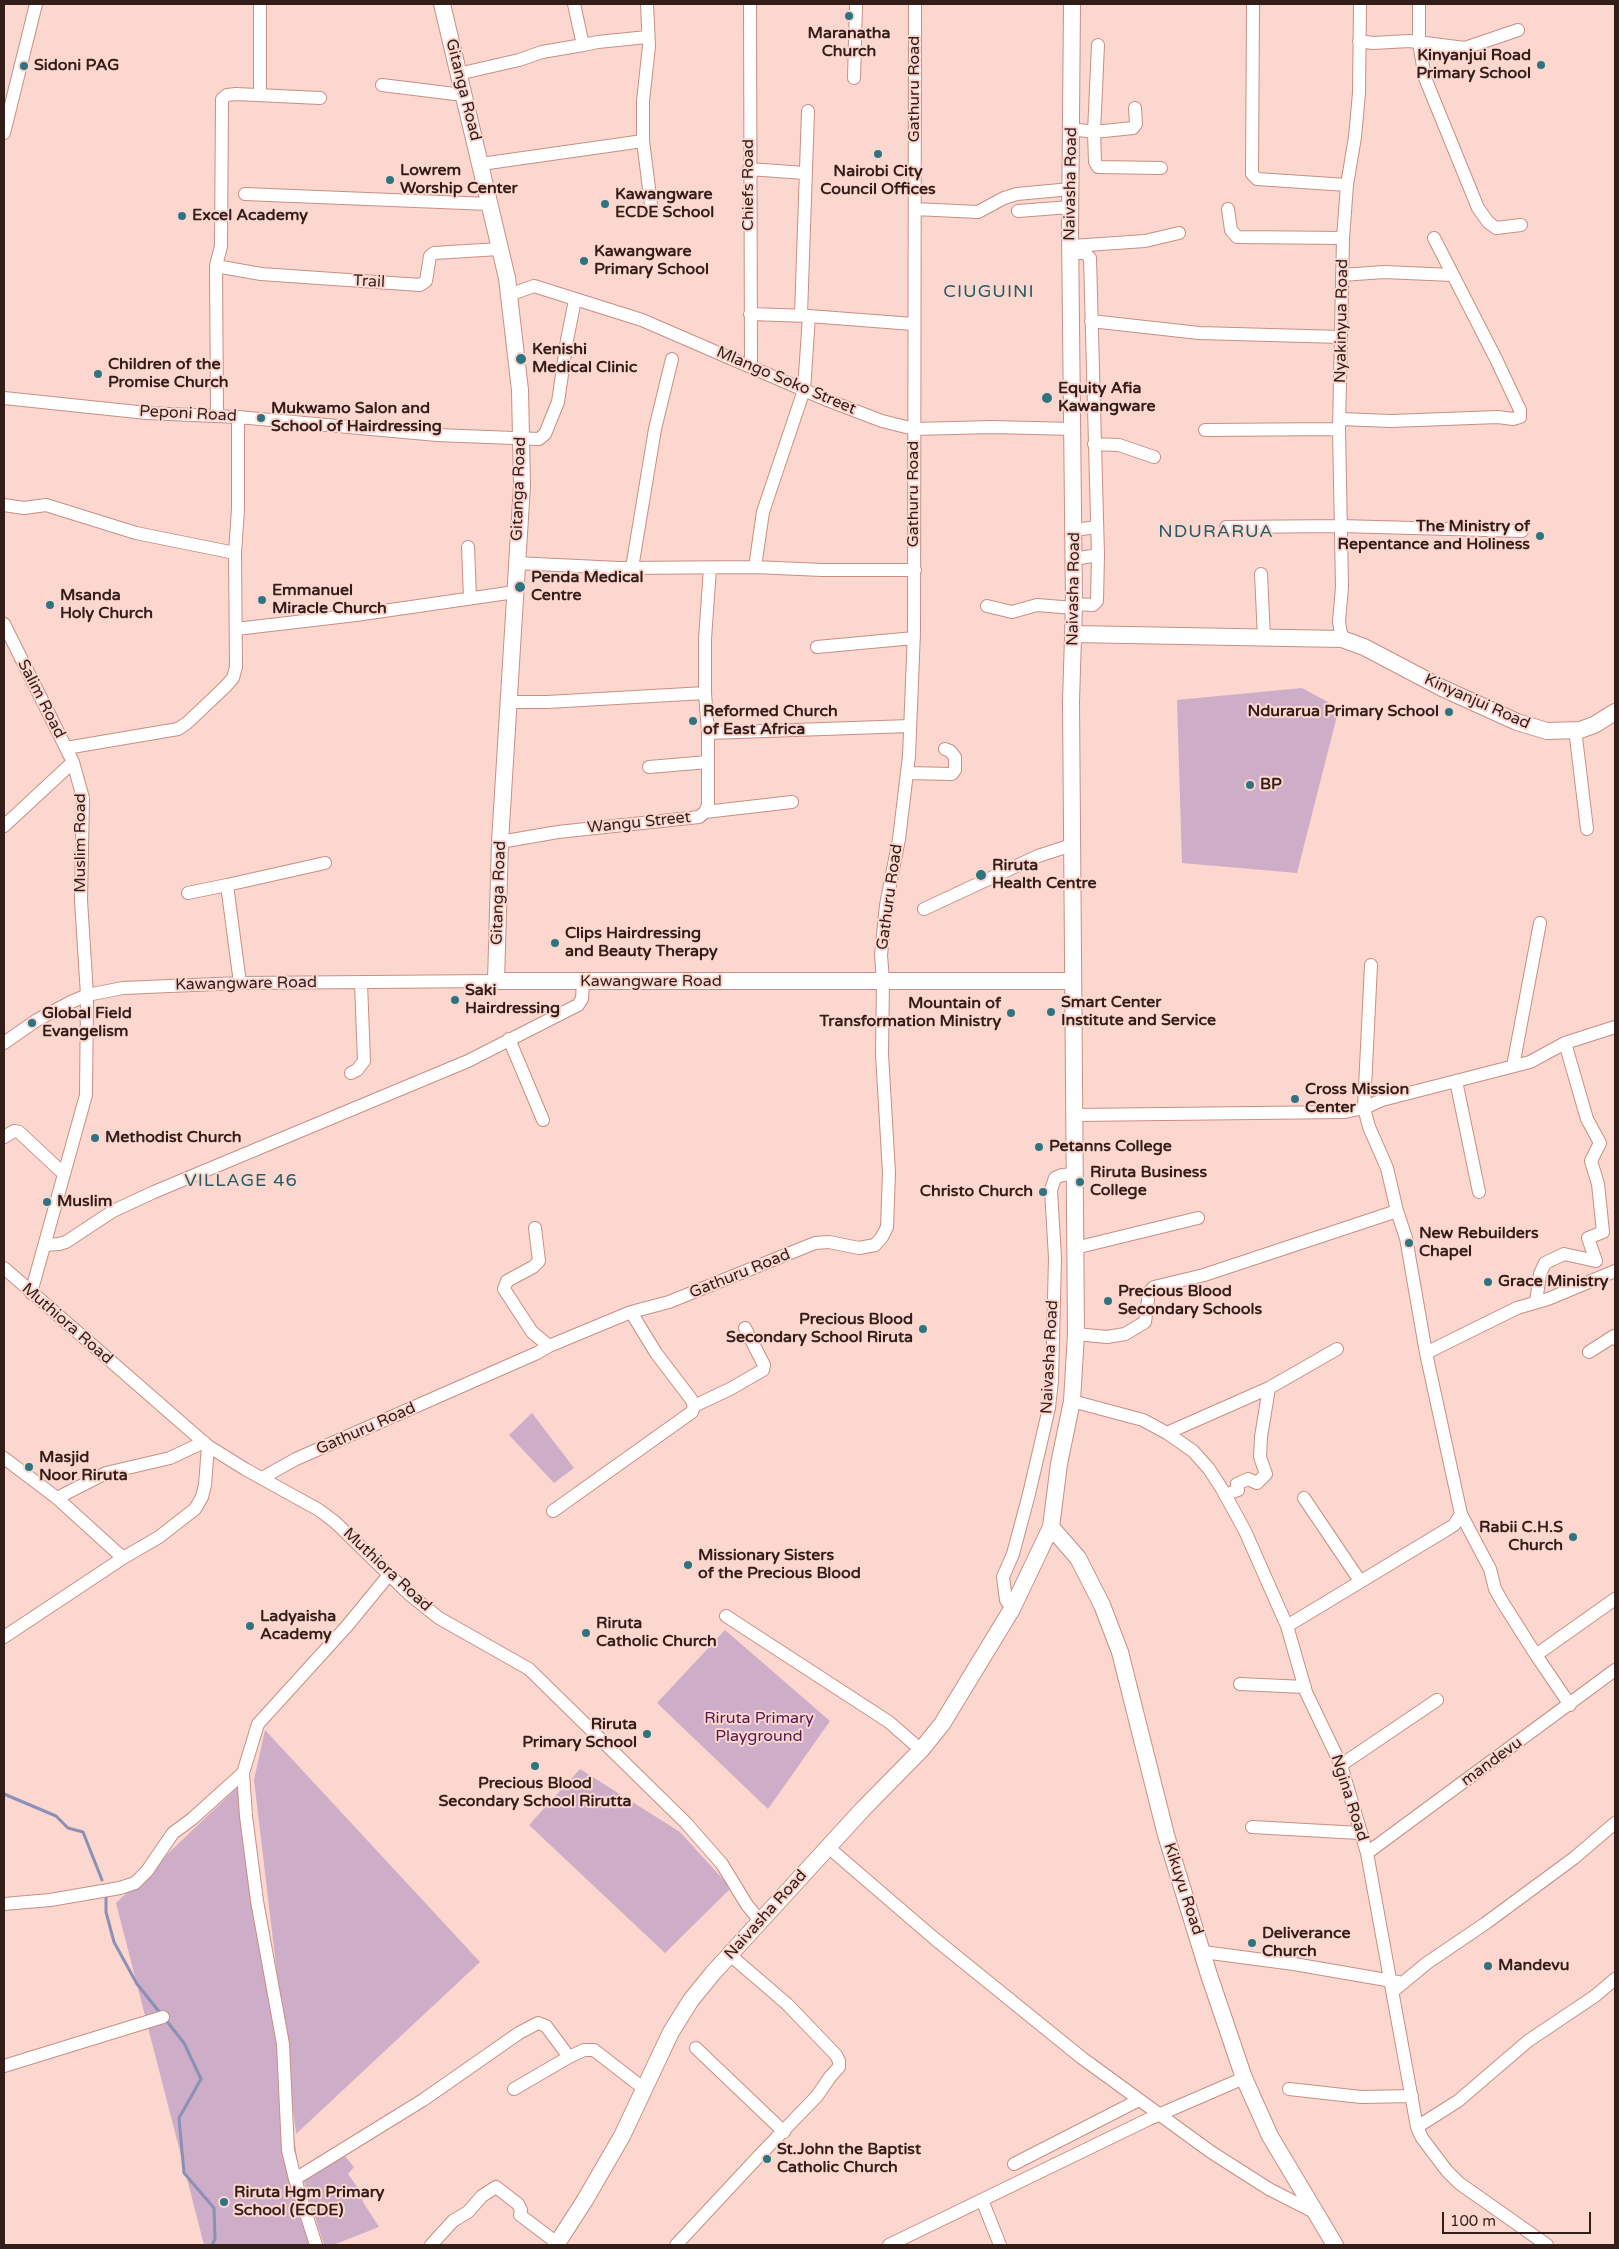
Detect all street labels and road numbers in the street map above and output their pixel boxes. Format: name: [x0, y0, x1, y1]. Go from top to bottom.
street label: Gathuru Road: [905, 36, 925, 142]
street label: Gitanga Road: [441, 37, 485, 143]
street label: Naivasha Road: [1060, 127, 1082, 241]
street label: Chiefs Road: [739, 139, 759, 231]
street label: Nyakinyua Road: [1331, 259, 1353, 383]
street label: Trail: [353, 272, 385, 292]
street label: Mlango Soko Street: [713, 343, 859, 419]
street label: Peponi Road: [139, 402, 237, 426]
street label: Gitanga Road: [508, 436, 530, 542]
street label: Gathuru Road: [904, 441, 924, 547]
street label: Naivasha Road: [1063, 532, 1085, 646]
street label: Salim Road: [13, 656, 69, 742]
street label: Kinyanjui Road: [1421, 670, 1533, 734]
street label: Muslim Road: [71, 793, 91, 893]
street label: Wangu Street: [586, 808, 692, 838]
street label: Gitanga Road: [488, 840, 510, 946]
street label: Gathuru Road: [873, 843, 907, 951]
street label: Kawangware Road: [580, 972, 722, 992]
street label: Kawangware Road: [175, 973, 317, 995]
street label: Gathuru Road: [687, 1245, 793, 1303]
street label: Muthiora Road: [18, 1279, 116, 1369]
street label: Naivasha Road: [1037, 1300, 1063, 1414]
street label: Gathuru Road: [313, 1399, 419, 1459]
street label: Muthiora Road: [339, 1524, 435, 1616]
street label: mandevu: [1458, 1733, 1526, 1791]
street label: Ngina Road: [1326, 1752, 1372, 1844]
street label: Kikuyu Road: [1159, 1840, 1207, 1938]
street label: Naivasha Road: [721, 1866, 811, 1964]

